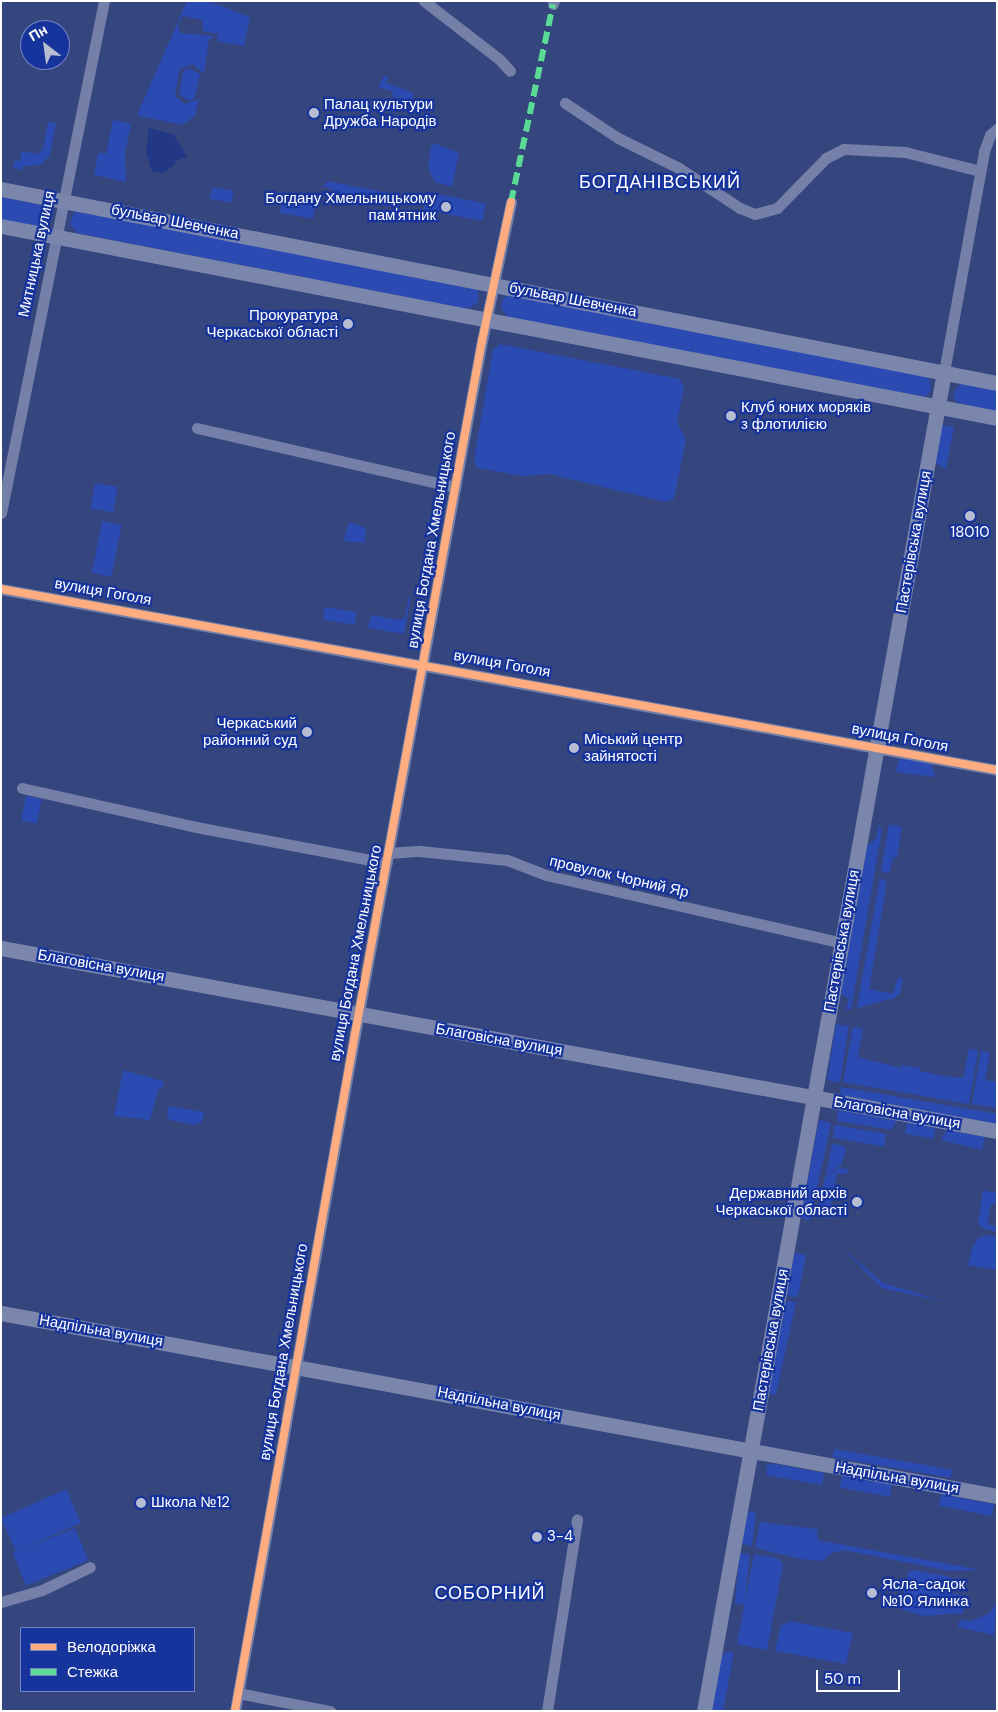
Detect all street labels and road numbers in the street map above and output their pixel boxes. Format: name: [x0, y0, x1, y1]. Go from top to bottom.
street label: Митницька вулиця: [15, 189, 59, 319]
street label: бульвар Шевченка: [110, 201, 240, 243]
street label: бульвар Шевченка: [508, 279, 638, 321]
street label: вулиця Богдана Хмельницького: [404, 430, 460, 650]
street label: Пастерівська вулиця: [893, 469, 935, 615]
street label: вулиця Гоголя: [53, 575, 153, 609]
street label: вулиця Гоголя: [452, 647, 552, 681]
street label: вулиця Гоголя: [850, 720, 950, 756]
street label: вулиця Богдана Хмельницького: [326, 843, 386, 1063]
street label: провулок Чорний Яр: [548, 852, 690, 902]
street label: Пастерівська вулиця: [821, 868, 863, 1014]
street label: Благовісна вулиця: [36, 946, 166, 986]
street label: Благовісна вулиця: [434, 1020, 564, 1060]
street label: Благовісна вулиця: [832, 1093, 962, 1133]
street label: вулиця Богдана Хмельницького: [256, 1242, 312, 1462]
street label: Пастерівська вулиця: [750, 1267, 792, 1413]
street label: Надпільна вулиця: [38, 1311, 164, 1351]
street label: Надпільна вулиця: [436, 1383, 562, 1425]
street label: Надпільна вулиця: [834, 1458, 960, 1498]

